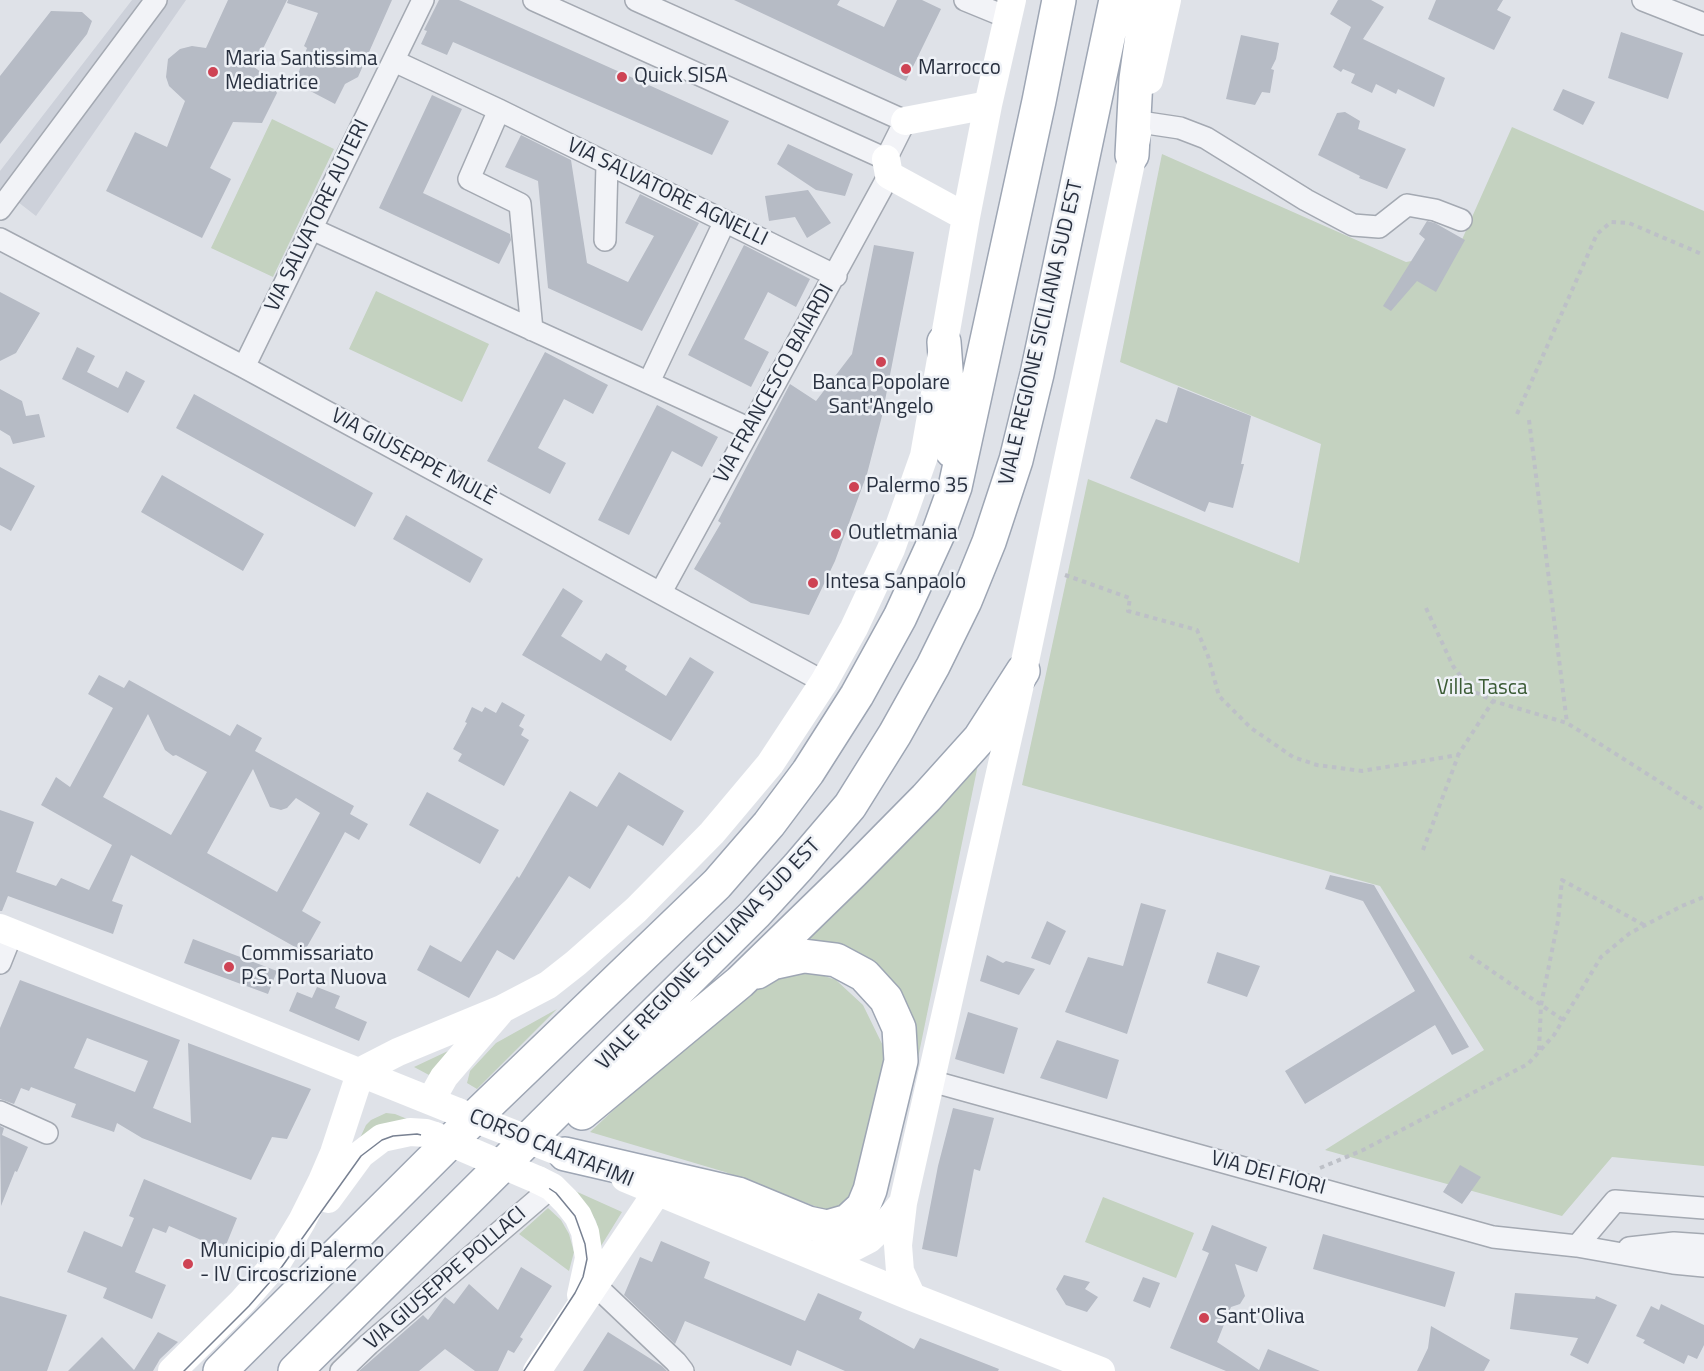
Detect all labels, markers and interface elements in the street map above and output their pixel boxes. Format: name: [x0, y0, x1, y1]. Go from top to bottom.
place label: Maria Santissima Mediatrice: [225, 47, 377, 97]
place label: Marrocco: [918, 56, 1001, 82]
marker: Marrocco: [899, 62, 913, 76]
place label: Quick SISA: [634, 64, 728, 90]
marker: Maria Santissima Mediatrice: [206, 65, 220, 79]
marker: Quick SISA: [615, 70, 629, 84]
street label: VIA SALVATORE AUTERI: [261, 116, 375, 316]
street label: VIA SALVATORE AGNELLI: [563, 133, 771, 253]
street label: VIALE REGIONE SICILIANA SUD EST: [995, 178, 1089, 488]
street label: VIA FRANCESCO BAIARDI: [710, 280, 840, 488]
marker: Banca Popolare Sant'Angelo: [874, 355, 888, 369]
place label: Banca Popolare Sant'Angelo: [812, 371, 950, 421]
street label: VIA GIUSEPPE MULÈ: [326, 404, 500, 512]
place label: Palermo 35: [866, 474, 968, 500]
marker: Palermo 35: [847, 480, 861, 494]
place label: Outletmania: [848, 521, 958, 547]
marker: Outletmania: [829, 527, 843, 541]
place label: Intesa Sanpaolo: [825, 570, 966, 596]
marker: Intesa Sanpaolo: [806, 576, 820, 590]
park label: Villa Tasca: [1437, 676, 1527, 702]
street label: VIALE REGIONE SICILIANA SUD EST: [591, 834, 827, 1076]
place label: Commissariato P.S. Porta Nuova: [241, 942, 387, 992]
marker: Commissariato P.S. Porta Nuova: [222, 960, 236, 974]
street label: CORSO CALATAFIMI: [465, 1105, 637, 1193]
street label: VIA DEI FIORI: [1208, 1147, 1328, 1201]
street label: VIA GIUSEPPE POLLACI: [360, 1202, 532, 1356]
place label: Municipio di Palermo - IV Circoscrizione: [200, 1239, 384, 1289]
marker: Municipio di Palermo - IV Circoscrizione: [181, 1257, 195, 1271]
place label: Sant'Oliva: [1216, 1305, 1305, 1331]
marker: Sant'Oliva: [1197, 1311, 1211, 1325]

